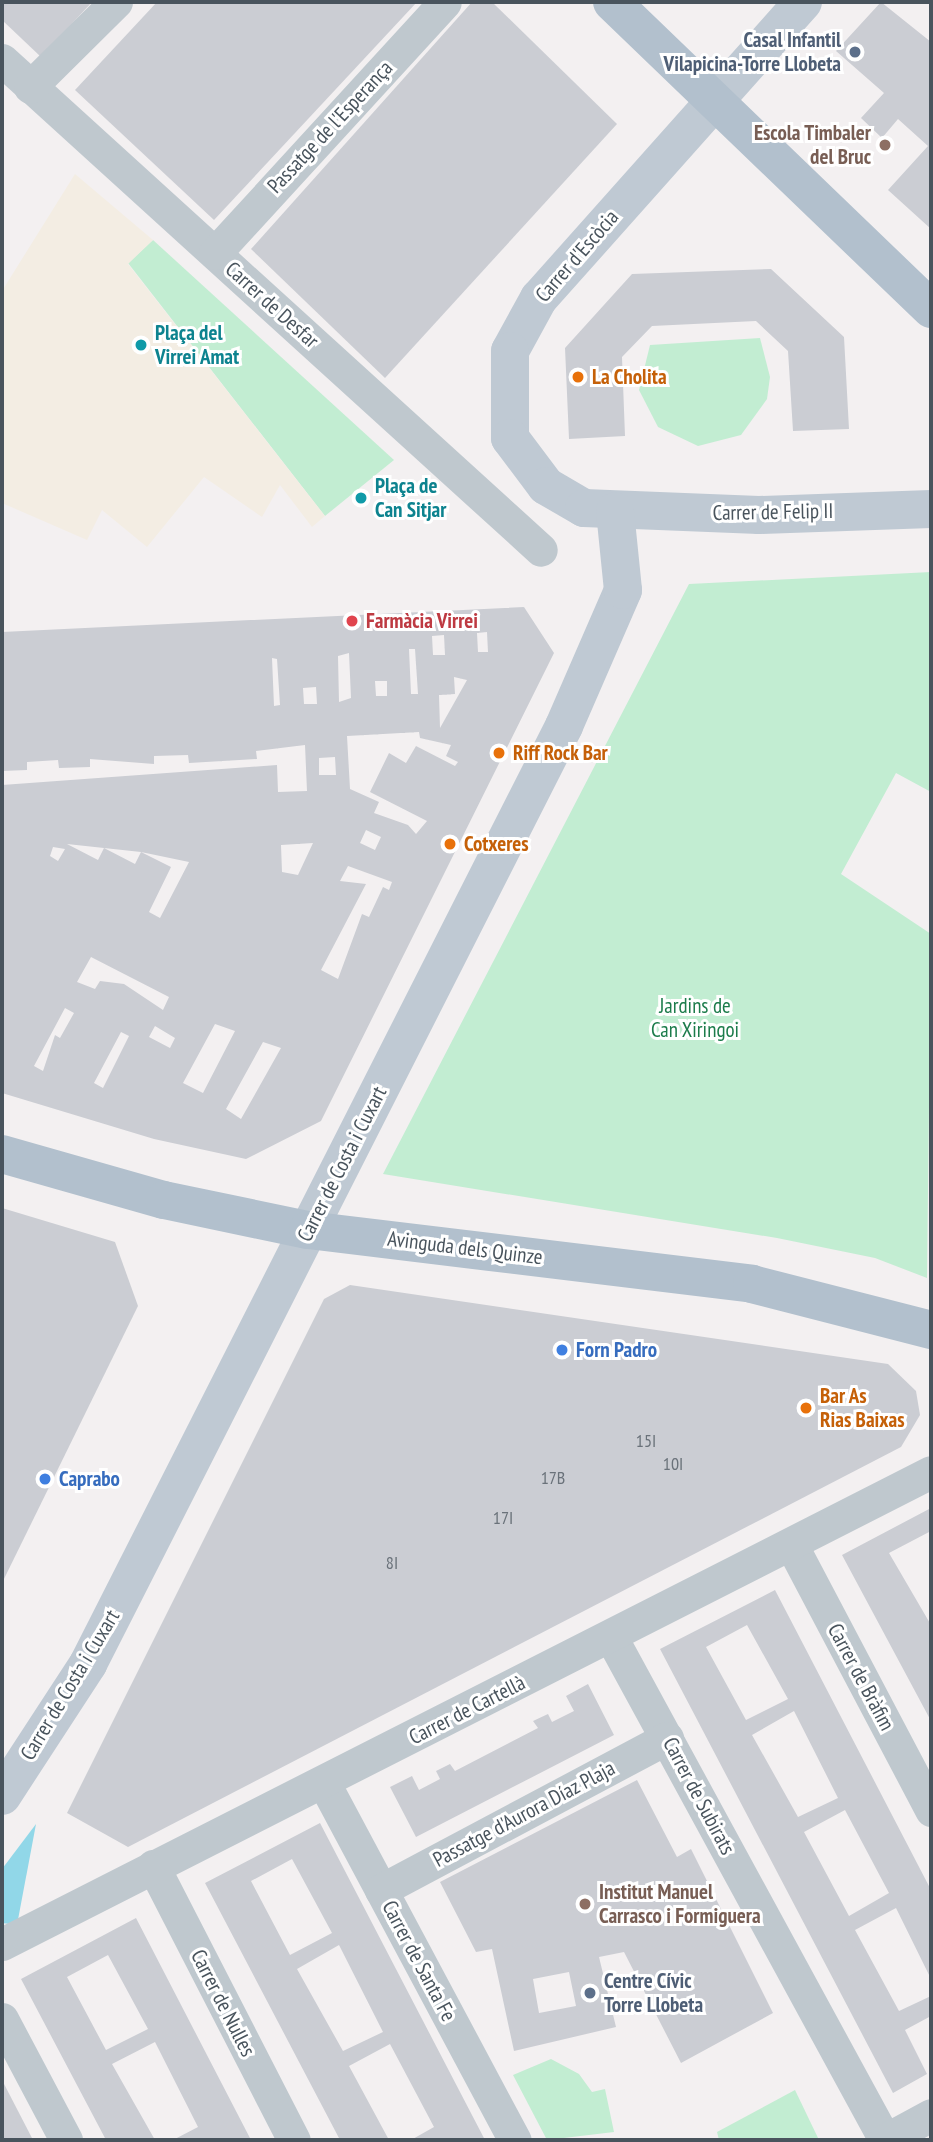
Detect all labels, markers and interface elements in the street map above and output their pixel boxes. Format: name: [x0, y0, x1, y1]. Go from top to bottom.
place label: Casal Infantil Vilapicina-Torre Llobeta: [664, 27, 841, 77]
marker: Casal Infantil Vilapicina-Torre Llobeta: [847, 44, 863, 60]
street label: Passatge de l'Esperança: [262, 56, 398, 198]
place label: Escola Timbaler del Bruc: [753, 120, 871, 170]
marker: Escola Timbaler del Bruc: [877, 137, 893, 153]
street label: Carrer d'Escòcia: [530, 205, 624, 307]
street label: Carrer de Desfar: [220, 257, 324, 353]
place label: Plaça del Virrei Amat: [155, 320, 240, 370]
marker: Plaça del Virrei Amat: [133, 337, 149, 353]
place label: La Cholita: [592, 364, 667, 390]
marker: La Cholita: [570, 369, 586, 385]
place label: Plaça de Can Sitjar: [375, 473, 446, 523]
marker: Plaça de Can Sitjar: [353, 490, 369, 506]
street label: Carrer de Felip II: [713, 498, 833, 526]
place label: Farmàcia Virrei: [366, 608, 479, 634]
marker: Farmàcia Virrei: [344, 613, 360, 629]
place label: Riff Rock Bar: [513, 740, 608, 766]
marker: Riff Rock Bar: [491, 745, 507, 761]
place label: Cotxeres: [464, 831, 529, 857]
marker: Cotxeres: [442, 836, 458, 852]
park label: Jardins de Can Xiringoi: [651, 993, 739, 1043]
street label: Carrer de Costa i Cuxart: [292, 1082, 392, 1246]
street label: Avinguda dels Quinze: [386, 1226, 544, 1270]
place label: Forn Padro: [576, 1337, 657, 1363]
marker: Forn Padro: [554, 1342, 570, 1358]
place label: Bar As Rias Baixas: [820, 1383, 905, 1433]
marker: Bar As Rias Baixas: [798, 1400, 814, 1416]
house number: 15I: [636, 1430, 656, 1452]
house number: 10I: [663, 1453, 683, 1475]
place label: Caprabo: [59, 1466, 120, 1492]
house number: 17B: [541, 1467, 565, 1489]
marker: Caprabo: [37, 1471, 53, 1487]
house number: 17I: [493, 1507, 513, 1529]
house number: 8I: [386, 1552, 398, 1574]
street label: Carrer de Costa i Cuxart: [15, 1605, 125, 1765]
street label: Carrer de Bràfim: [822, 1619, 900, 1735]
street label: Carrer de Cartellà: [405, 1670, 529, 1750]
street label: Carrer de Subirats: [658, 1733, 740, 1859]
street label: Passatge d'Aurora Díaz Plaja: [429, 1755, 619, 1873]
place label: Institut Manuel Carrasco i Formiguera: [599, 1879, 761, 1929]
street label: Carrer de Santa Fe: [377, 1896, 461, 2026]
marker: Institut Manuel Carrasco i Formiguera: [577, 1896, 593, 1912]
street label: Carrer de Nulles: [185, 1945, 261, 2061]
place label: Centre Cívic Torre Llobeta: [604, 1968, 703, 2018]
marker: Centre Cívic Torre Llobeta: [582, 1985, 598, 2001]

